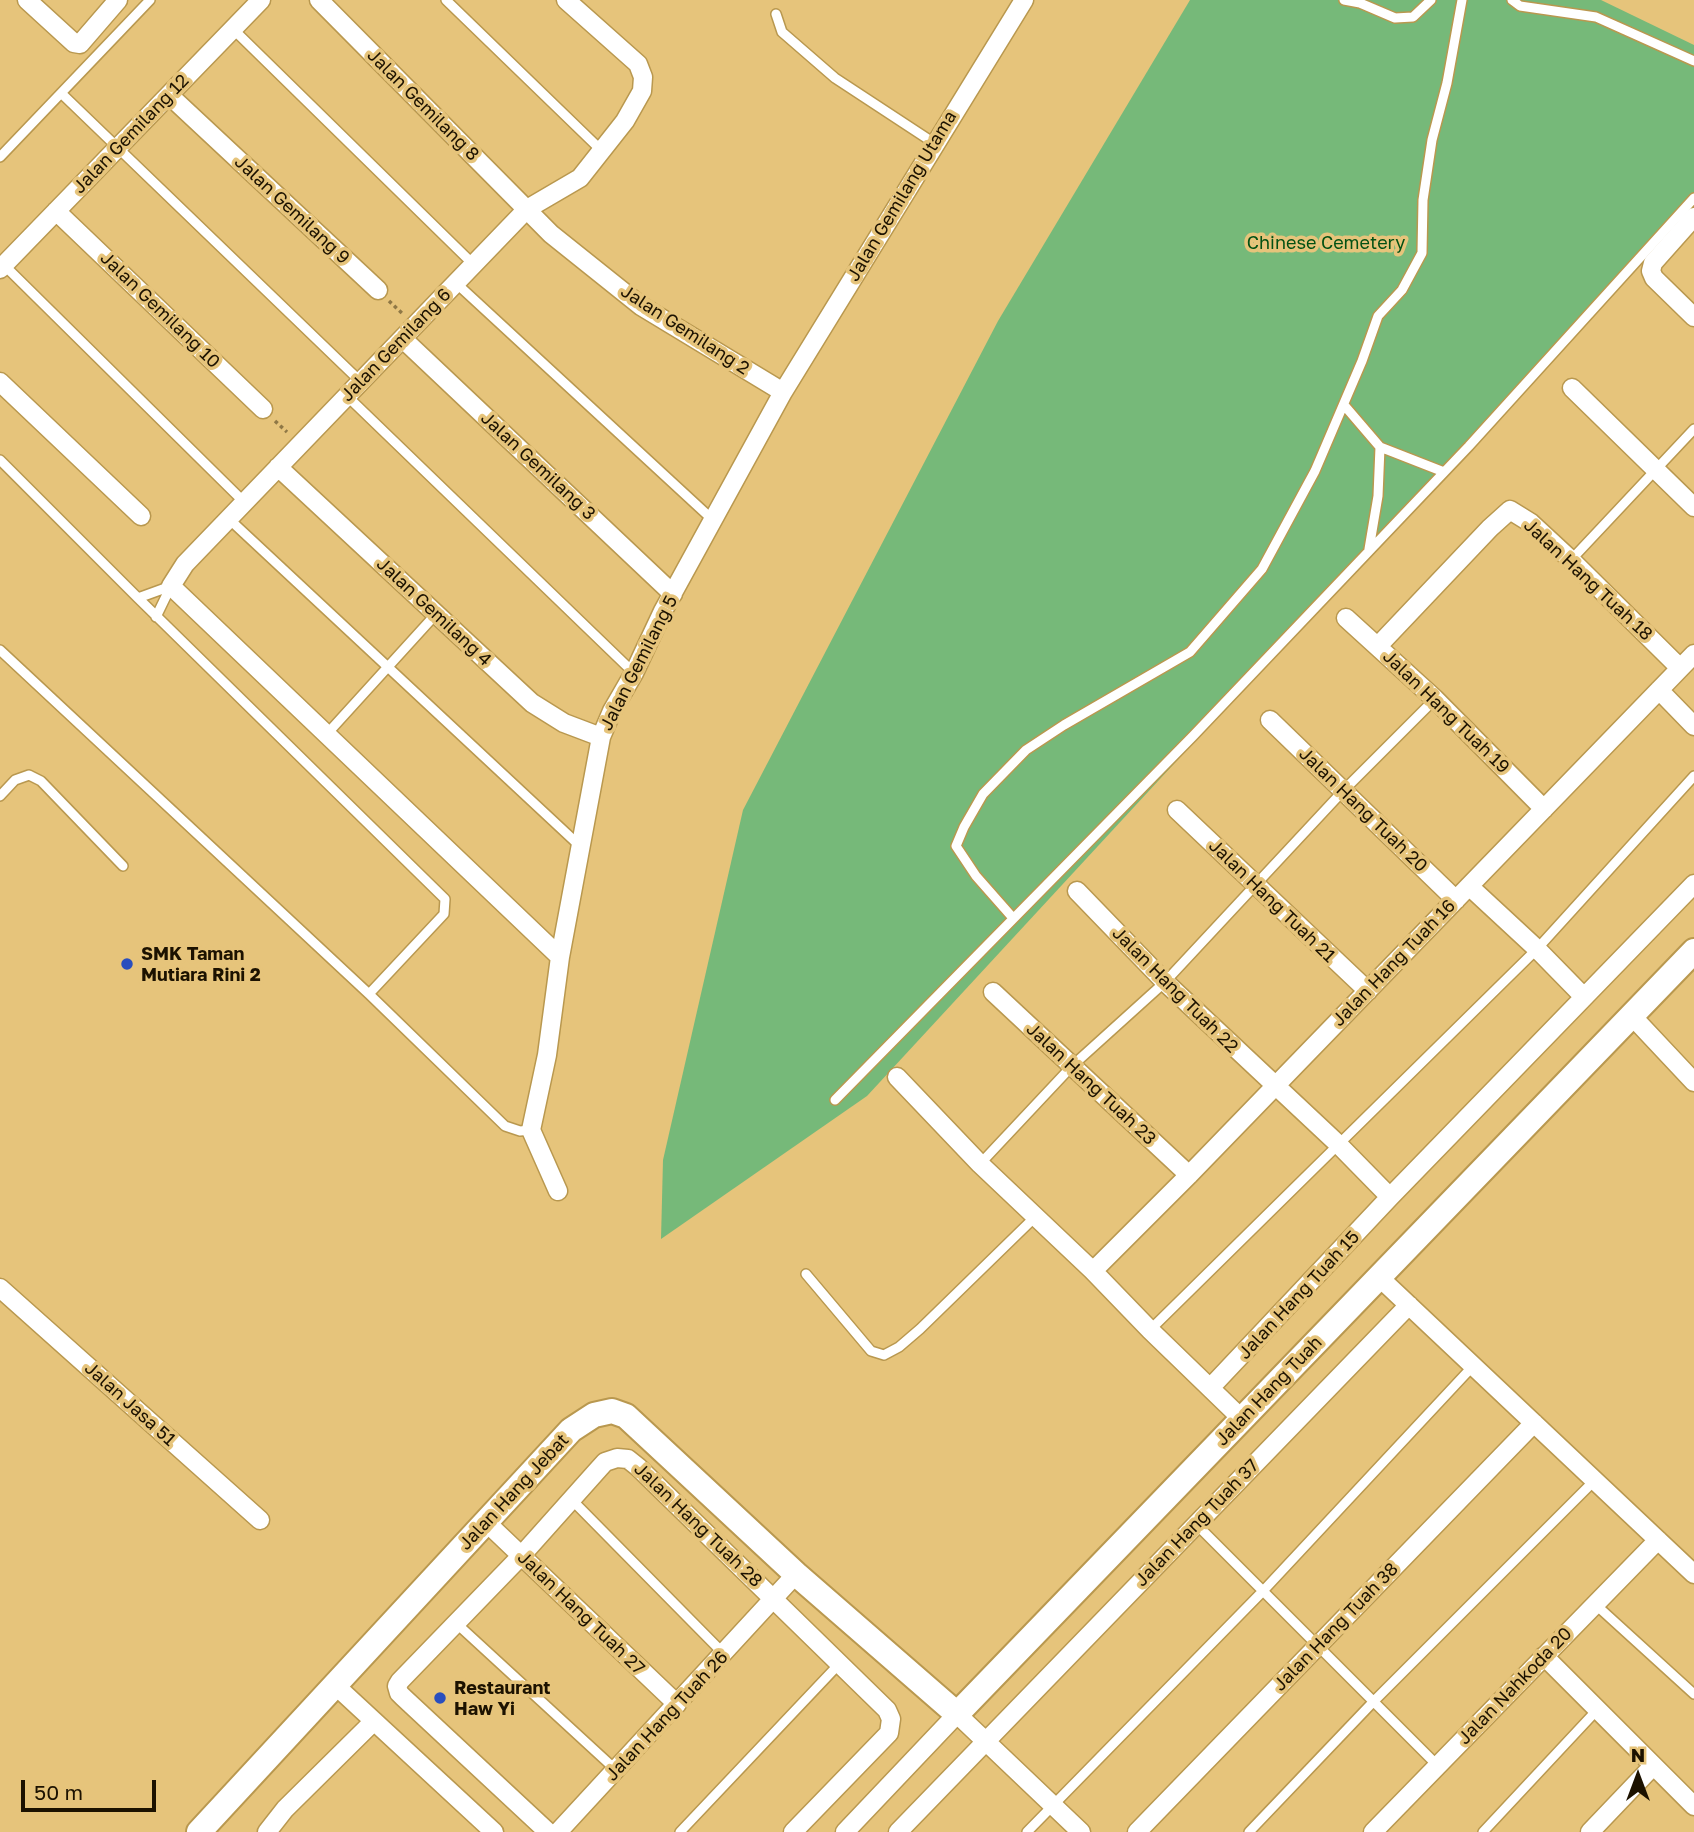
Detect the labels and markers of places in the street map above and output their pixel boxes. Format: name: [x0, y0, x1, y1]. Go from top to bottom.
place label: SMK Taman Mutiara Rini 2: [141, 943, 261, 986]
marker: SMK Taman Mutiara Rini 2: [119, 956, 135, 972]
place label: Restaurant Haw Yi: [454, 1677, 550, 1720]
marker: Restaurant Haw Yi: [432, 1690, 448, 1706]

